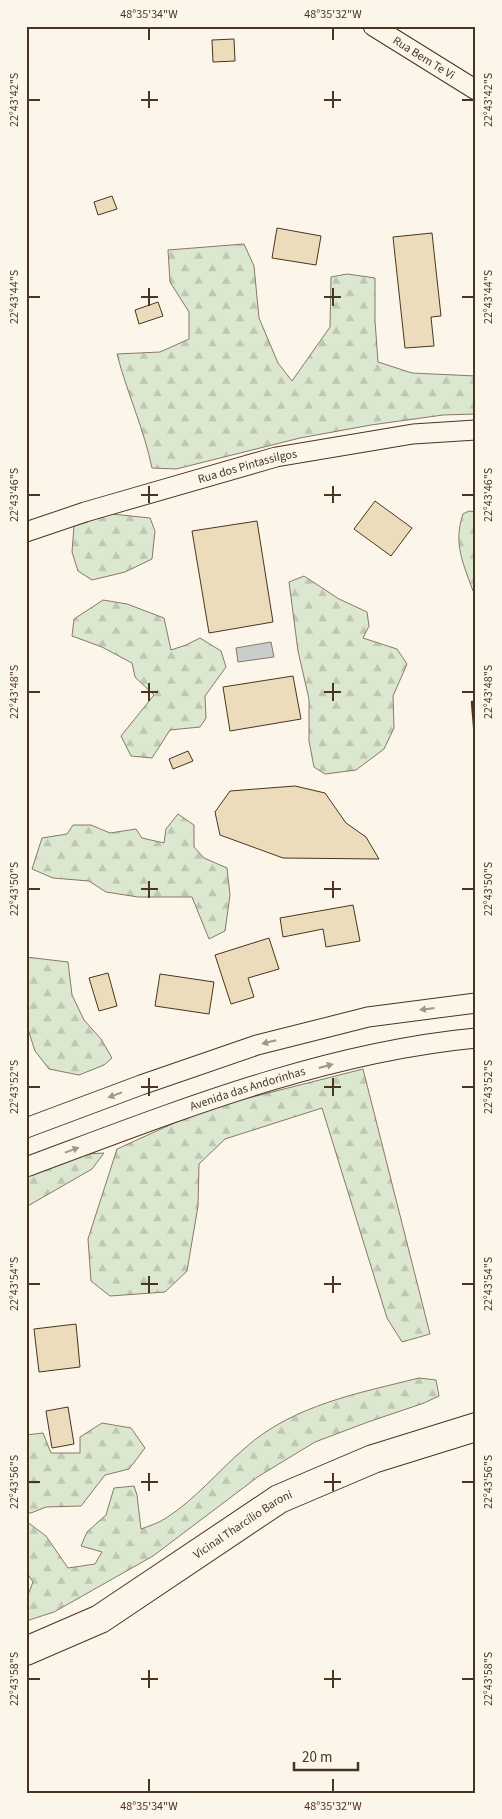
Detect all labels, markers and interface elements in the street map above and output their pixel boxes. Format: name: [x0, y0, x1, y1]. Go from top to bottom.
text: 48°35'34"W: [120, 6, 178, 23]
text: 48°35'32"W: [304, 6, 362, 23]
street label: Rua Bem Te Vi: [390, 32, 458, 83]
text: 22°43'42"S: [6, 73, 23, 127]
text: 22°43'42"S: [480, 73, 497, 127]
text: 22°43'44"S: [6, 270, 23, 324]
text: 22°43'44"S: [480, 270, 497, 324]
street label: Rua dos Pintassilgos: [196, 445, 298, 488]
text: 22°43'46"S: [6, 468, 23, 522]
text: 22°43'46"S: [480, 468, 497, 522]
text: 22°43'48"S: [6, 665, 23, 719]
text: 22°43'48"S: [480, 665, 497, 719]
text: 22°43'50"S: [6, 862, 23, 916]
text: 22°43'50"S: [480, 862, 497, 916]
one-way arrow: [419, 1005, 435, 1013]
one-way arrow: [261, 1038, 276, 1046]
text: 22°43'52"S: [6, 1060, 23, 1114]
text: 22°43'52"S: [480, 1060, 497, 1114]
one-way arrow: [318, 1061, 333, 1069]
street label: Avenida das Andorinhas: [187, 1062, 307, 1115]
one-way arrow: [107, 1091, 122, 1099]
one-way arrow: [65, 1146, 80, 1154]
text: 22°43'54"S: [6, 1257, 23, 1311]
text: 22°43'54"S: [480, 1257, 497, 1311]
text: 22°43'56"S: [6, 1455, 23, 1509]
text: 22°43'56"S: [480, 1455, 497, 1509]
street label: Vicinal Tharcílio Baroni: [190, 1486, 295, 1563]
text: 22°43'58"S: [6, 1652, 23, 1706]
text: 22°43'58"S: [480, 1652, 497, 1706]
scale bar: [294, 1739, 358, 1771]
text: 20 m: [302, 1747, 332, 1768]
text: 48°35'34"W: [120, 1798, 178, 1815]
text: 48°35'32"W: [304, 1798, 362, 1815]

